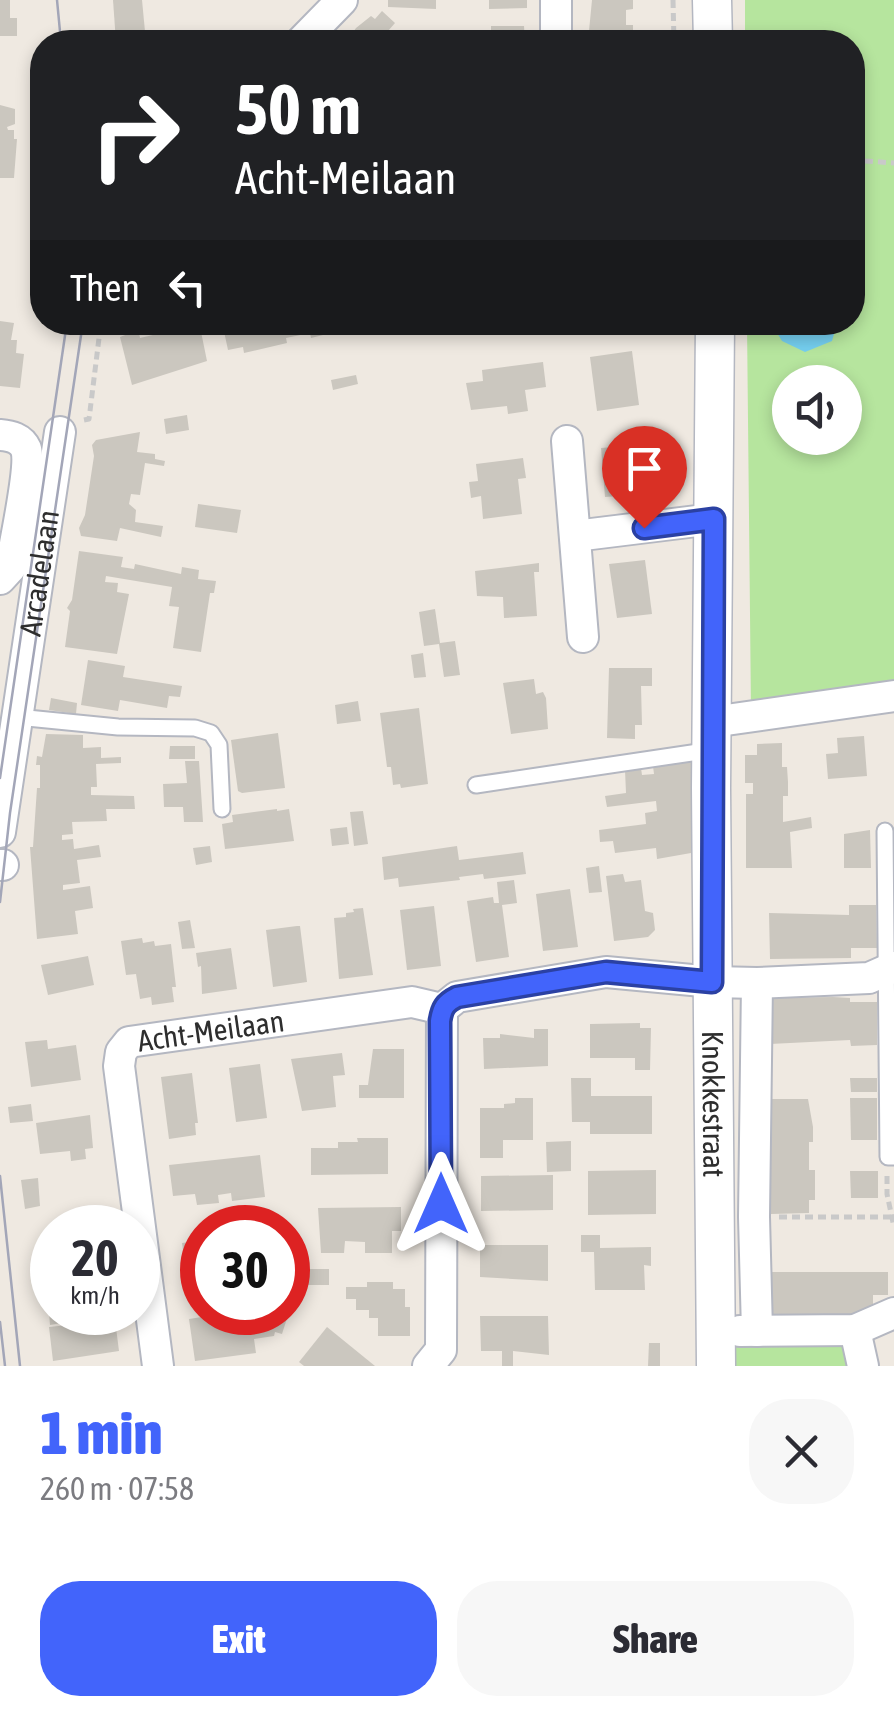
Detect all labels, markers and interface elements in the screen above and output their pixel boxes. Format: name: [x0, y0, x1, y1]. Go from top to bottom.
text: 50 m: [235, 69, 361, 149]
icon: right: [70, 70, 200, 200]
text: Acht-Meilaan: [235, 152, 456, 204]
icon: left: [160, 260, 215, 315]
text: Then: [70, 266, 140, 309]
map controls: [772, 365, 862, 455]
button: sound: [772, 365, 862, 455]
pin: [602, 426, 687, 529]
icon: arrive: [617, 441, 672, 496]
street label: Arcadelaan: [13, 508, 65, 638]
street label: Acht-Meilaan: [135, 1003, 286, 1058]
street label: Knokkestraat: [696, 1030, 731, 1178]
position arrow: [389, 1152, 493, 1256]
speed limit sign: 30: [180, 1205, 310, 1335]
text: 20: [71, 1229, 118, 1287]
text: km/h: [70, 1281, 120, 1309]
text: 1 min: [40, 1398, 163, 1467]
button: close: [749, 1399, 854, 1504]
text: 260 m · 07:58: [40, 1470, 194, 1507]
button: Exit: [40, 1581, 437, 1696]
button: Share: [457, 1581, 854, 1696]

